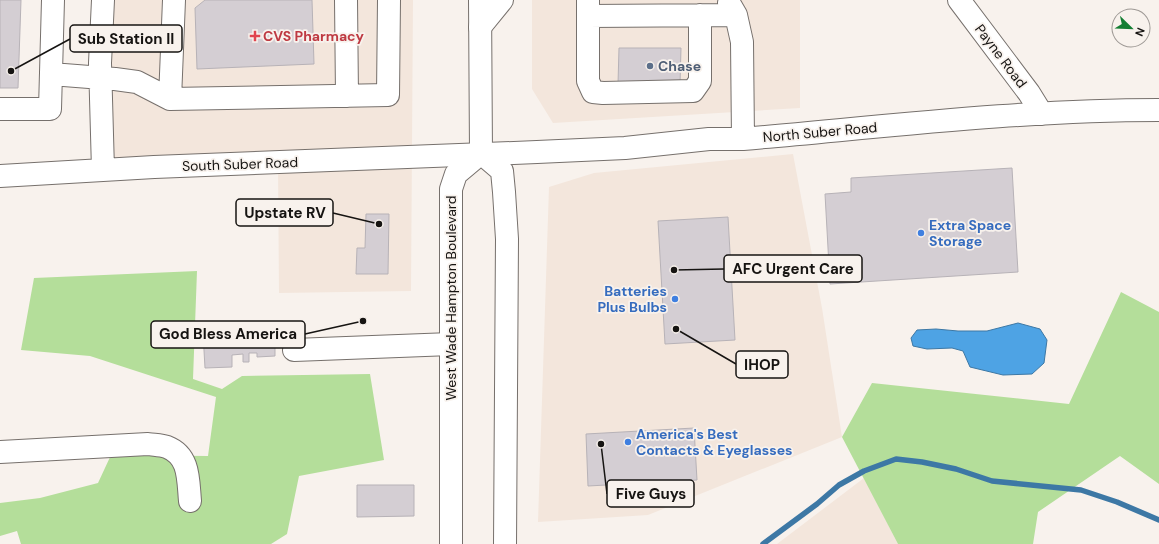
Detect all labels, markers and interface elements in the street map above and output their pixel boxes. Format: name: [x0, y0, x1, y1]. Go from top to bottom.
north arrow: [1111, 8, 1151, 48]
street label: Payne Road: [971, 21, 1031, 91]
callout: Sub Station II: [70, 25, 182, 52]
text: N: [1132, 25, 1148, 38]
place label: CVS Pharmacy: [263, 27, 365, 45]
text: Sub Station II: [78, 29, 174, 49]
marker: CVS Pharmacy: [250, 31, 260, 41]
place label: Chase: [658, 57, 701, 75]
marker: Chase: [645, 61, 655, 71]
street label: North Suber Road: [762, 118, 878, 146]
street label: South Suber Road: [182, 153, 298, 175]
street label: West Wade Hampton Boulevard: [442, 195, 460, 401]
callout: Upstate RV: [236, 199, 333, 226]
text: Upstate RV: [244, 203, 326, 223]
place label: Extra Space Storage: [929, 216, 1011, 250]
marker: Extra Space Storage: [916, 228, 926, 238]
callout: AFC Urgent Care: [724, 255, 862, 282]
text: AFC Urgent Care: [732, 259, 854, 279]
place label: Batteries Plus Bulbs: [597, 282, 667, 316]
marker: Batteries Plus Bulbs: [670, 294, 680, 304]
callout: God Bless America: [151, 321, 305, 348]
text: God Bless America: [159, 324, 297, 344]
callout: IHOP: [736, 351, 788, 378]
text: IHOP: [744, 355, 780, 375]
place label: America's Best Contacts & Eyeglasses: [636, 425, 793, 459]
marker: America's Best Contacts & Eyeglasses: [623, 437, 633, 447]
callout: Five Guys: [607, 480, 694, 507]
text: Five Guys: [616, 484, 686, 504]

